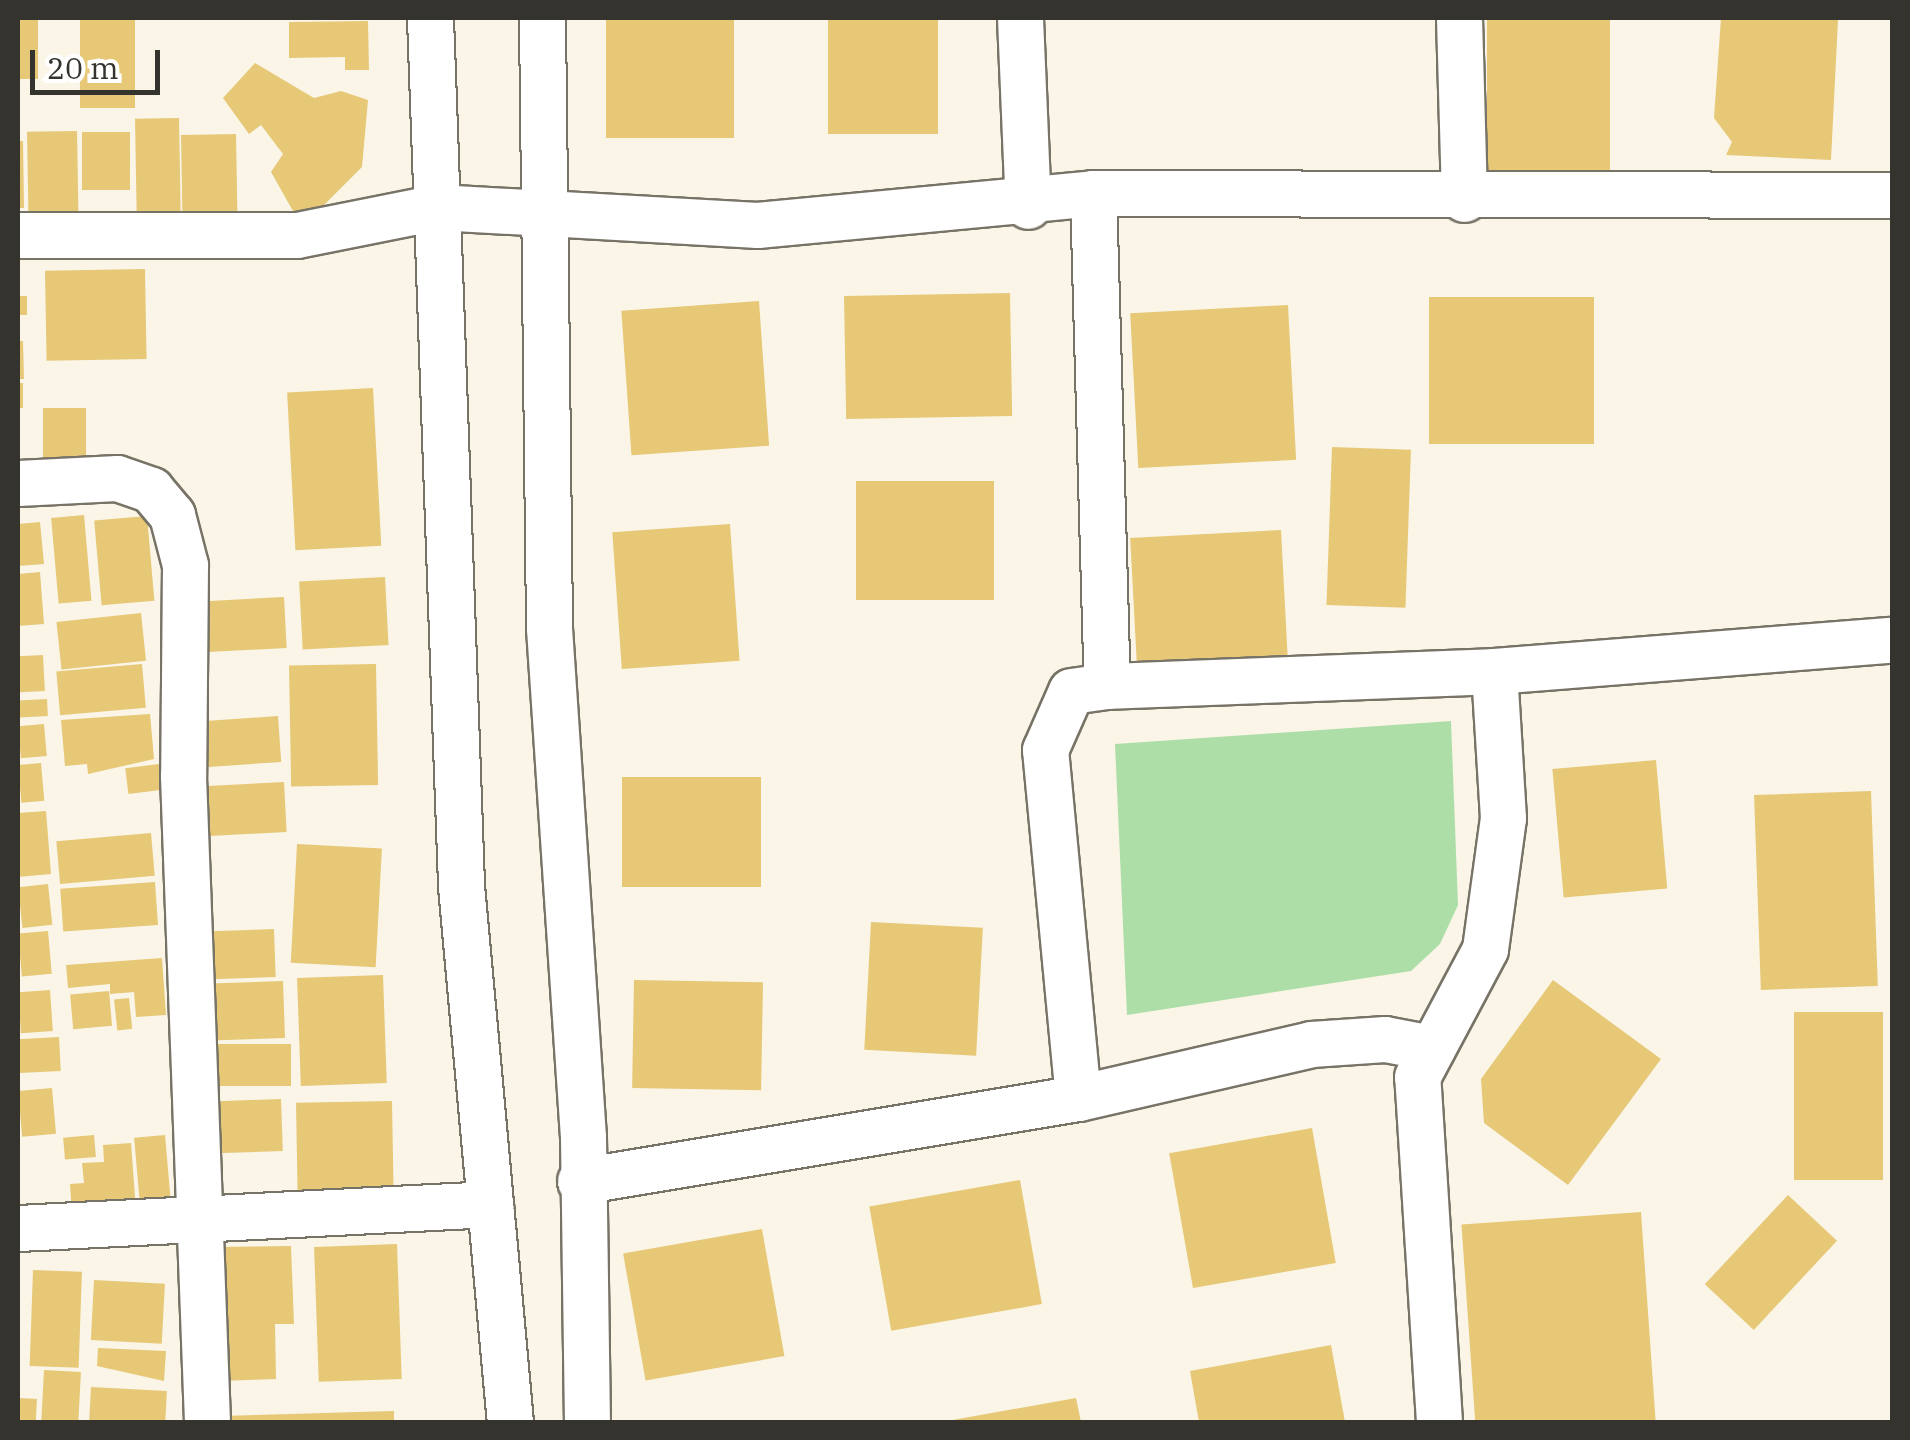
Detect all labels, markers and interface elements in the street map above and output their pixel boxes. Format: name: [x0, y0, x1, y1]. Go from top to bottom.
scale bar: [35, 30, 165, 92]
text: 20 m: [47, 48, 119, 87]

